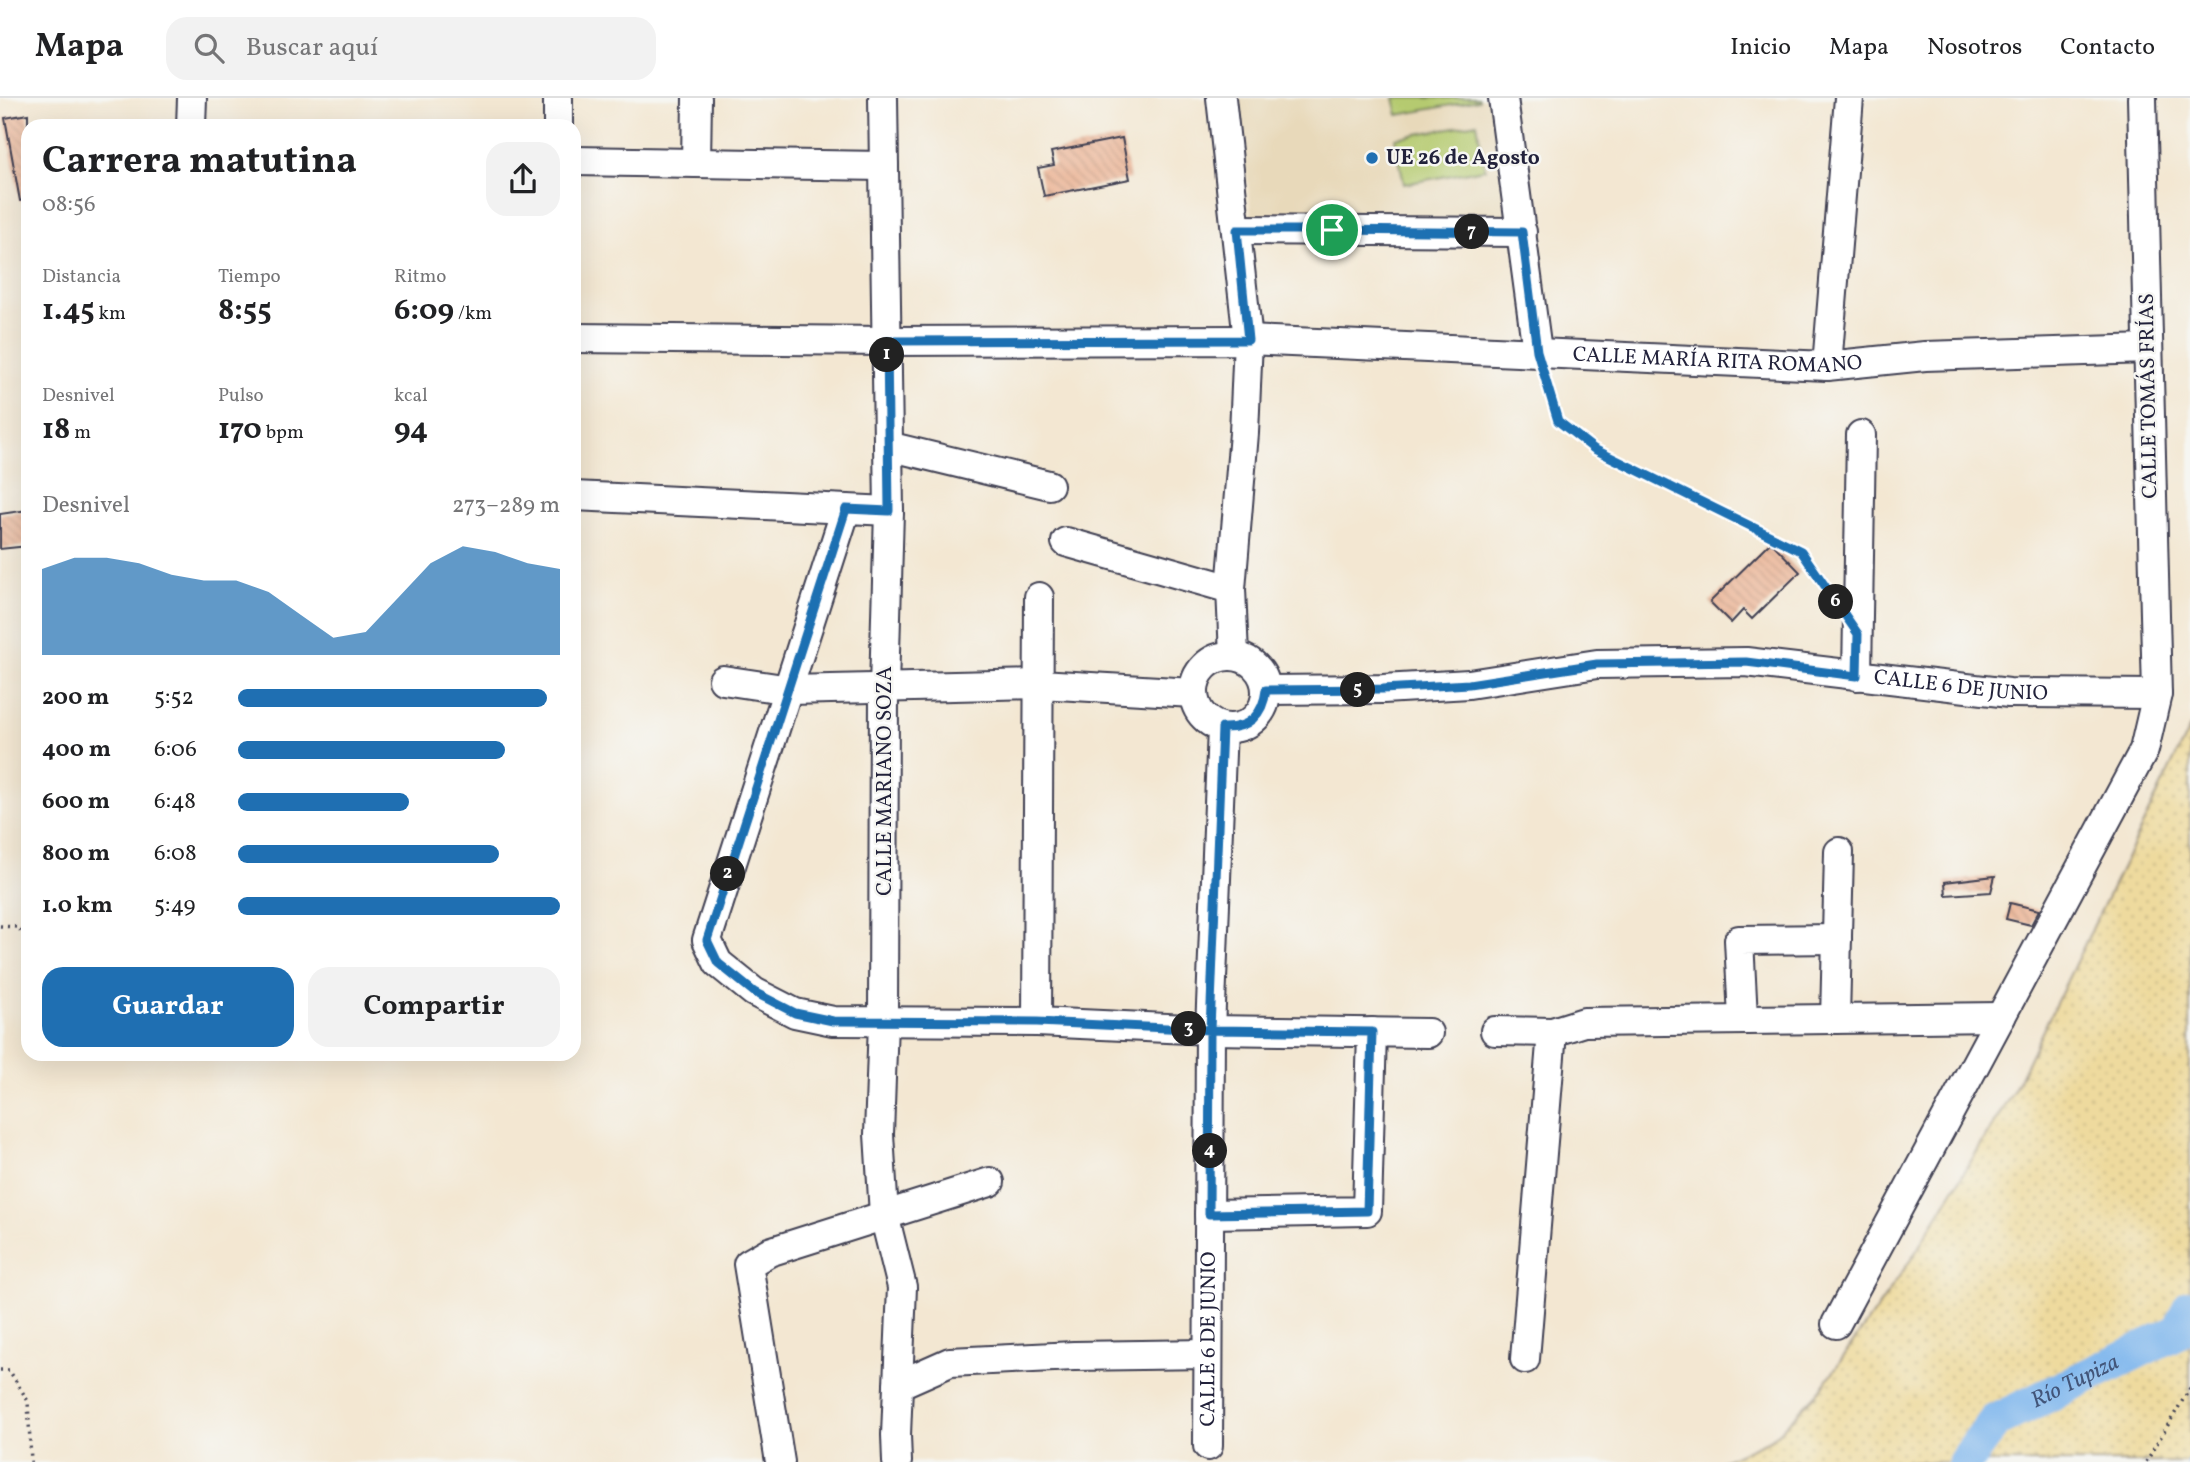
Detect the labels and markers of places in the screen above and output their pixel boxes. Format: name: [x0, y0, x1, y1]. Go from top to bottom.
place label: UE 26 de Agosto: [1386, 144, 1540, 173]
marker: UE 26 de Agosto: [1364, 150, 1380, 166]
pin: [1302, 200, 1362, 260]
pin: 7: [1454, 214, 1490, 250]
pin: 1: [870, 338, 904, 372]
pin: 6: [1818, 584, 1854, 620]
pin: 5: [1340, 672, 1376, 708]
pin: 2: [710, 856, 746, 892]
pin: 3: [1172, 1012, 1206, 1046]
pin: 4: [1192, 1134, 1228, 1168]

